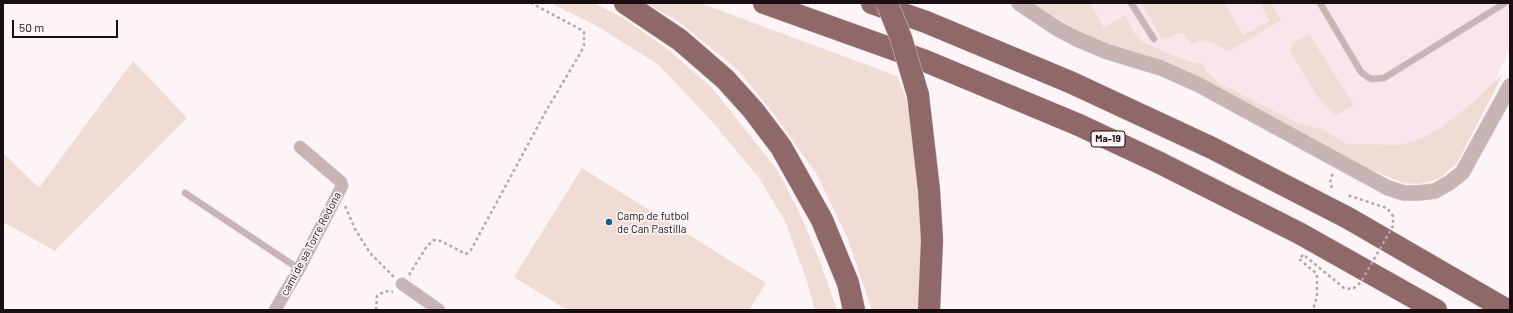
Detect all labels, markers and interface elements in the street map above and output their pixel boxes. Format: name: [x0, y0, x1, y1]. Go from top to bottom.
scale bar: [14, 12, 120, 38]
text: 50 m: [19, 20, 44, 34]
road number: Ma-19: [1091, 131, 1125, 147]
street label: camí de sa Torre Redona: [278, 190, 344, 298]
place label: Camp de futbol de Can Pastilla: [617, 209, 689, 235]
marker: Camp de futbol de Can Pastilla: [604, 217, 614, 227]

